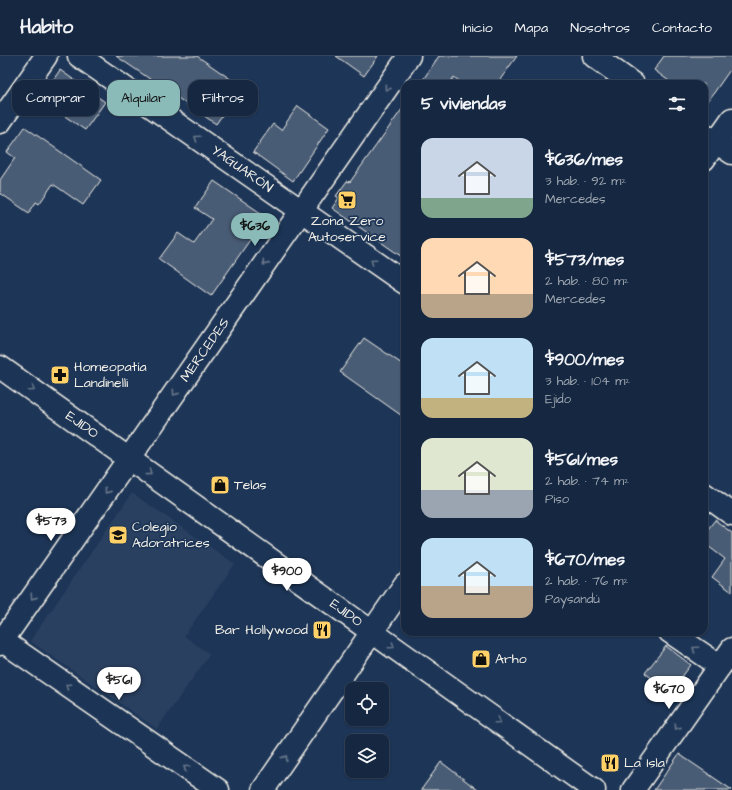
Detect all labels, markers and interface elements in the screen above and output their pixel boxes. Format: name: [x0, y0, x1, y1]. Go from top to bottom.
text: Habito: [20, 14, 73, 41]
text: Inicio: [462, 18, 493, 38]
text: Mapa: [515, 18, 548, 38]
text: Nosotros: [570, 18, 630, 38]
text: Contacto: [652, 18, 712, 38]
chip: Comprar: [12, 80, 99, 116]
chip: Alquilar: [107, 80, 180, 116]
chip: Filtros: [188, 80, 258, 116]
one-way arrow: [384, 84, 392, 91]
text: 5 viviendas: [421, 92, 506, 116]
icon: filters: [666, 93, 688, 115]
one-way arrow: [195, 136, 202, 143]
street label: YAGUARÓN: [207, 140, 277, 198]
text: $636/mes: [545, 148, 623, 172]
icon: home: [453, 154, 501, 202]
text: 3 hab. · 92 m²: [545, 172, 626, 190]
supermarket icon: Zona Zero Autoservice: [336, 189, 358, 211]
text: Mercedes: [545, 190, 605, 208]
place label: Zona Zero Autoservice: [308, 211, 386, 247]
pin: $636: [231, 213, 279, 247]
text: $636: [240, 217, 270, 235]
text: $573/mes: [545, 248, 624, 272]
icon: home: [453, 254, 501, 302]
one-way arrow: [370, 258, 377, 266]
one-way arrow: [263, 259, 270, 266]
text: 2 hab. · 80 m²: [545, 272, 629, 290]
text: Mercedes: [545, 290, 605, 308]
street label: MERCEDES: [175, 314, 235, 386]
text: $900/mes: [545, 348, 624, 372]
icon: home: [453, 354, 501, 402]
place label: Homeopatía Landinelli: [74, 357, 147, 393]
pharmacy icon: Homeopatía Landinelli: [49, 364, 71, 386]
text: 3 hab. · 104 m²: [545, 372, 630, 390]
one-way arrow: [27, 384, 34, 391]
one-way arrow: [173, 389, 180, 396]
text: Ejido: [545, 390, 571, 408]
street label: EJIDO: [61, 406, 103, 444]
text: $561/mes: [545, 448, 618, 472]
icon: home: [453, 454, 501, 502]
one-way arrow: [145, 468, 152, 476]
text: 2 hab. · 74 m²: [545, 472, 629, 490]
shop icon: Telas: [209, 474, 231, 496]
place label: Telas: [234, 475, 267, 495]
one-way arrow: [105, 486, 112, 493]
text: Piso: [545, 490, 569, 508]
pin: $573: [27, 508, 75, 542]
text: $573: [35, 512, 67, 530]
place label: Colegio Adoratrices: [132, 517, 210, 553]
school or university icon: Colegio Adoratrices: [107, 524, 129, 546]
text: $670/mes: [545, 548, 625, 572]
icon: home: [453, 554, 501, 602]
pin: $900: [263, 558, 311, 592]
text: $900: [271, 562, 303, 580]
text: 2 hab. · 76 m²: [545, 572, 628, 590]
text: Paysandú: [545, 590, 600, 608]
one-way arrow: [31, 593, 38, 600]
street label: EJIDO: [325, 594, 367, 632]
restaurant icon: Bar Hollywood: [311, 619, 333, 641]
place label: Bar Hollywood: [215, 620, 308, 640]
one-way arrow: [387, 641, 394, 648]
one-way arrow: [692, 646, 699, 654]
shop icon: Arho: [470, 648, 492, 670]
place label: Arho: [495, 649, 527, 669]
pin: $561: [95, 667, 143, 701]
text: $561: [106, 671, 132, 689]
pin: $670: [645, 676, 693, 710]
text: $670: [653, 680, 685, 698]
map controls: [345, 682, 389, 778]
button: locate: [345, 682, 389, 726]
one-way arrow: [65, 684, 72, 691]
one-way arrow: [493, 716, 500, 723]
one-way arrow: [674, 723, 682, 730]
button: layers: [345, 734, 389, 778]
restaurant icon: La Isla: [599, 752, 621, 774]
place label: La Isla: [624, 753, 665, 773]
one-way arrow: [280, 755, 288, 762]
one-way arrow: [183, 765, 190, 773]

